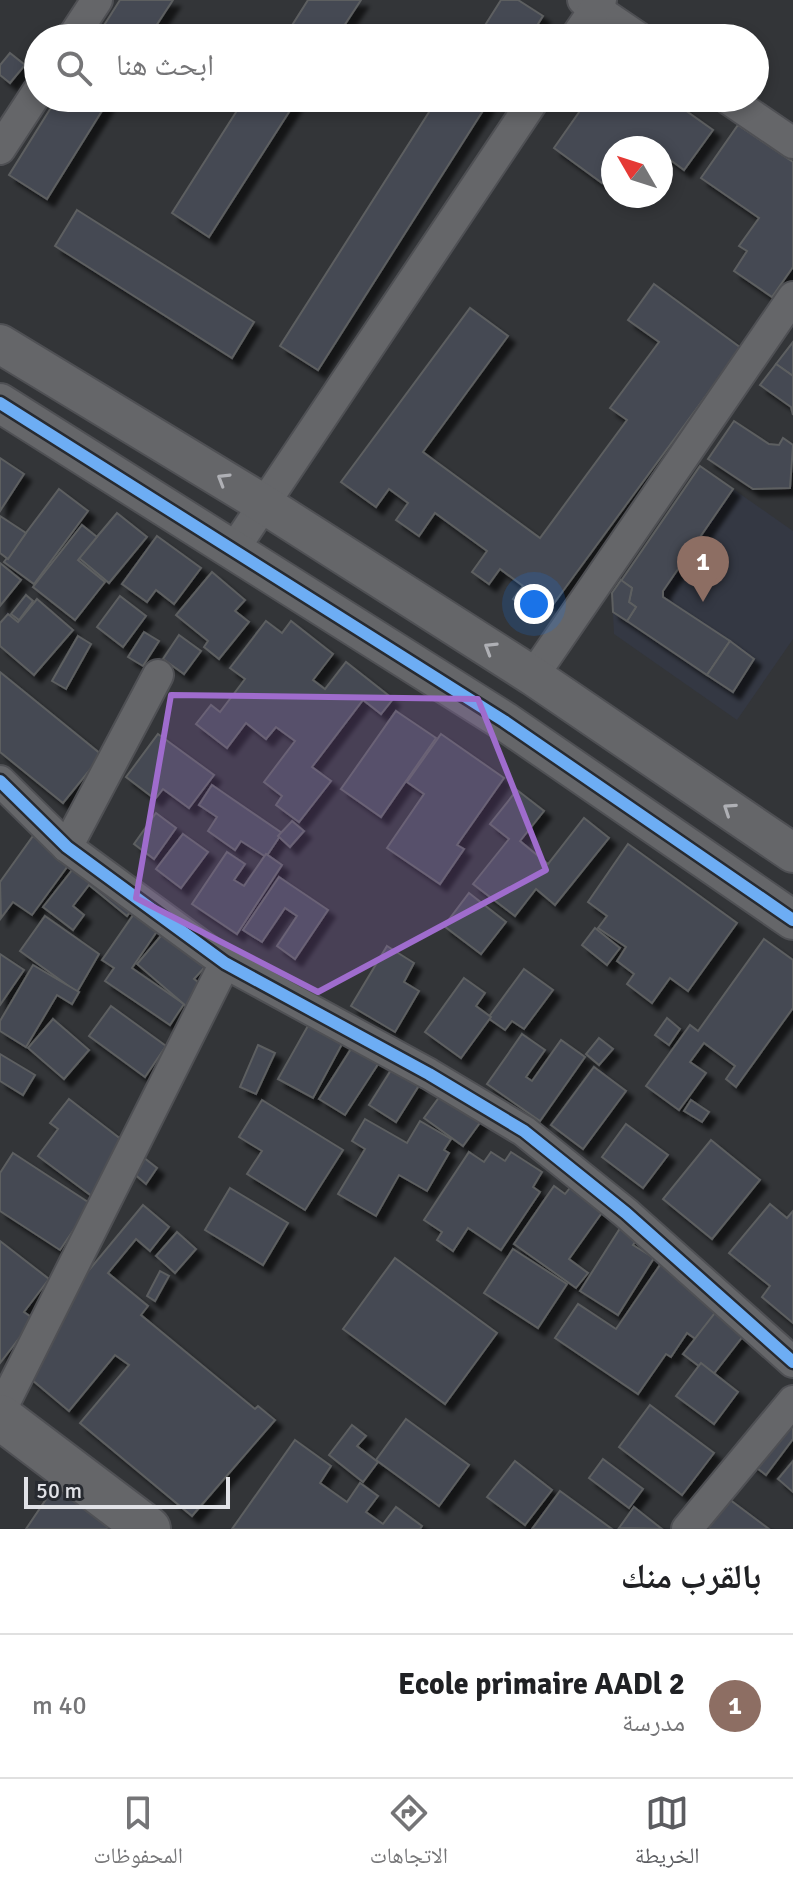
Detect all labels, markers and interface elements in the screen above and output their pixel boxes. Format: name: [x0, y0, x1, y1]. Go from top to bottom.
search box: [24, 24, 769, 112]
icon: search: [52, 46, 96, 90]
text: ابحث هنا: [116, 47, 214, 84]
north arrow: [601, 136, 673, 208]
one-way arrow: [217, 474, 231, 489]
pin: 1: [677, 536, 729, 602]
your location: [514, 584, 554, 624]
one-way arrow: [484, 642, 499, 657]
one-way arrow: [723, 804, 737, 819]
scale bar: [24, 1473, 230, 1509]
text: 50 m: [36, 1477, 82, 1504]
text: بالقرب منك: [621, 1556, 761, 1598]
text: Ecole primaire AADl 2: [398, 1666, 685, 1703]
text: 40 m: [32, 1690, 87, 1722]
text: 1: [728, 1690, 742, 1722]
text: مدرسة: [622, 1707, 685, 1739]
tab: المحفوظات: [93, 1791, 183, 1877]
tab: الاتجاهات: [370, 1791, 448, 1877]
tab: الخريطة: [635, 1791, 700, 1877]

